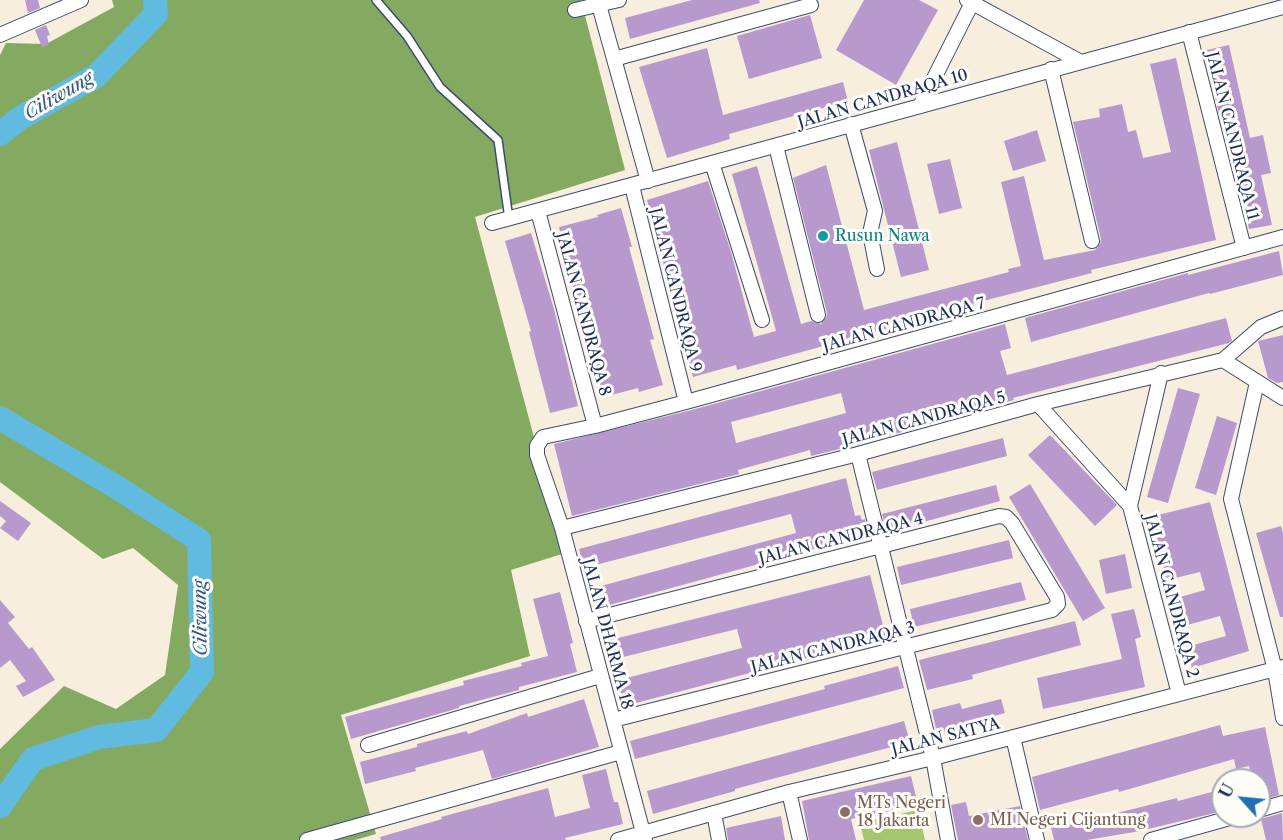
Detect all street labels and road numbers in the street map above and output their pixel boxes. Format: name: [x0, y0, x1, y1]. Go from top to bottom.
street label: JALAN CANDRAQA 11: [1202, 50, 1262, 222]
street label: JALAN CANDRAQA 10: [796, 65, 970, 133]
street label: JALAN CANDRAQA 9: [645, 206, 705, 374]
street label: JALAN CANDRAQA 8: [552, 230, 614, 398]
street label: JALAN CANDRAQA 7: [821, 294, 987, 356]
street label: JALAN CANDRAQA 5: [840, 388, 1008, 450]
street label: JALAN CANDRAQA 4: [757, 509, 925, 569]
street label: JALAN CANDRAQA 2: [1140, 512, 1202, 680]
street label: JALAN DHARMA 18: [578, 556, 636, 712]
street label: JALAN CANDRAQA 3: [749, 618, 917, 678]
street label: JALAN SATYA: [890, 714, 1002, 760]

